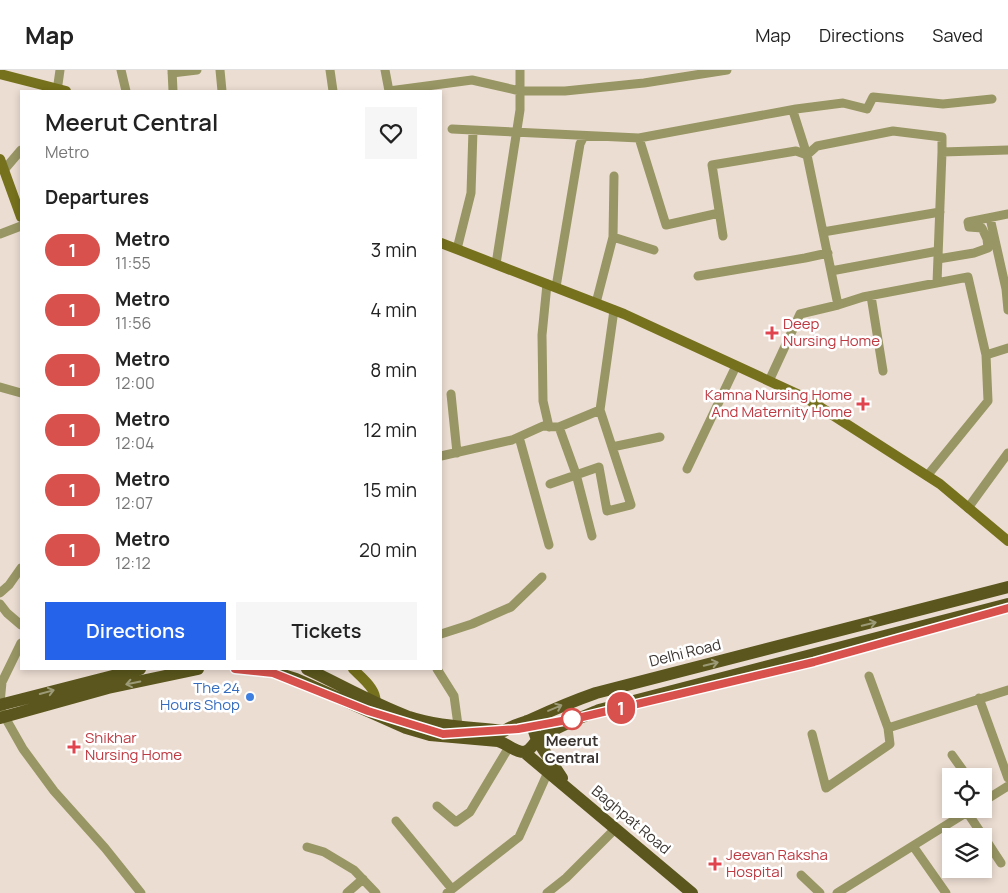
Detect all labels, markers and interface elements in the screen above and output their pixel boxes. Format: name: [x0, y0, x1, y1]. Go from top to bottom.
text: Map: [25, 18, 74, 51]
text: Map: [755, 23, 791, 47]
text: Directions: [819, 23, 904, 47]
text: Saved: [932, 23, 983, 47]
text: Meerut Central: [45, 105, 218, 138]
button: heart: [365, 107, 417, 159]
text: Metro: [45, 141, 89, 163]
text: Departures: [45, 184, 149, 210]
text: Metro: [115, 226, 170, 252]
text: 3 min: [371, 237, 417, 263]
text: 1: [69, 238, 76, 262]
text: 11:55: [115, 252, 151, 274]
text: Metro: [115, 286, 170, 312]
text: 4 min: [370, 297, 417, 323]
text: 1: [69, 298, 76, 322]
text: 11:56: [115, 312, 151, 334]
place label: Deep Nursing Home: [783, 313, 880, 351]
marker: Deep Nursing Home: [765, 326, 779, 340]
text: Metro: [115, 346, 170, 372]
text: 8 min: [370, 357, 417, 383]
text: 1: [69, 358, 76, 382]
text: 12:00: [115, 372, 155, 394]
place label: Kamna Nursing Home And Maternity Home: [705, 384, 852, 422]
marker: Kamna Nursing Home And Maternity Home: [856, 397, 870, 411]
text: Metro: [115, 406, 170, 432]
text: 12 min: [363, 417, 417, 443]
text: 1: [69, 418, 76, 442]
text: 12:04: [115, 432, 154, 454]
text: Metro: [115, 466, 170, 492]
text: 15 min: [363, 477, 417, 503]
text: 1: [69, 478, 76, 502]
text: 12:07: [115, 492, 153, 514]
text: Metro: [115, 526, 170, 552]
text: 20 min: [359, 537, 417, 563]
text: 1: [69, 538, 76, 562]
text: 12:12: [115, 552, 151, 574]
button: Directions: [45, 602, 226, 660]
button: Tickets: [236, 602, 417, 660]
one-way arrow: [860, 618, 876, 628]
street label: Delhi Road: [647, 633, 723, 672]
one-way arrow: [703, 658, 719, 668]
place label: The 24 Hours Shop: [160, 677, 240, 715]
one-way arrow: [125, 679, 141, 688]
one-way arrow: [39, 687, 55, 696]
marker: The 24 Hours Shop: [244, 691, 256, 703]
line badge: 1: [605, 692, 637, 724]
text: 1: [617, 696, 625, 720]
one-way arrow: [547, 703, 562, 712]
marker: Meerut Central: [561, 708, 583, 730]
place label: Shikhar Nursing Home: [85, 727, 182, 765]
place label: Meerut Central: [545, 730, 599, 768]
marker: Shikhar Nursing Home: [67, 740, 81, 754]
map controls: [942, 768, 992, 878]
button: locate: [942, 768, 992, 818]
street label: Baghpat Road: [587, 780, 675, 859]
button: layers: [942, 828, 992, 878]
place label: Jeevan Raksha Hospital: [726, 844, 828, 882]
marker: Jeevan Raksha Hospital: [708, 857, 722, 871]

